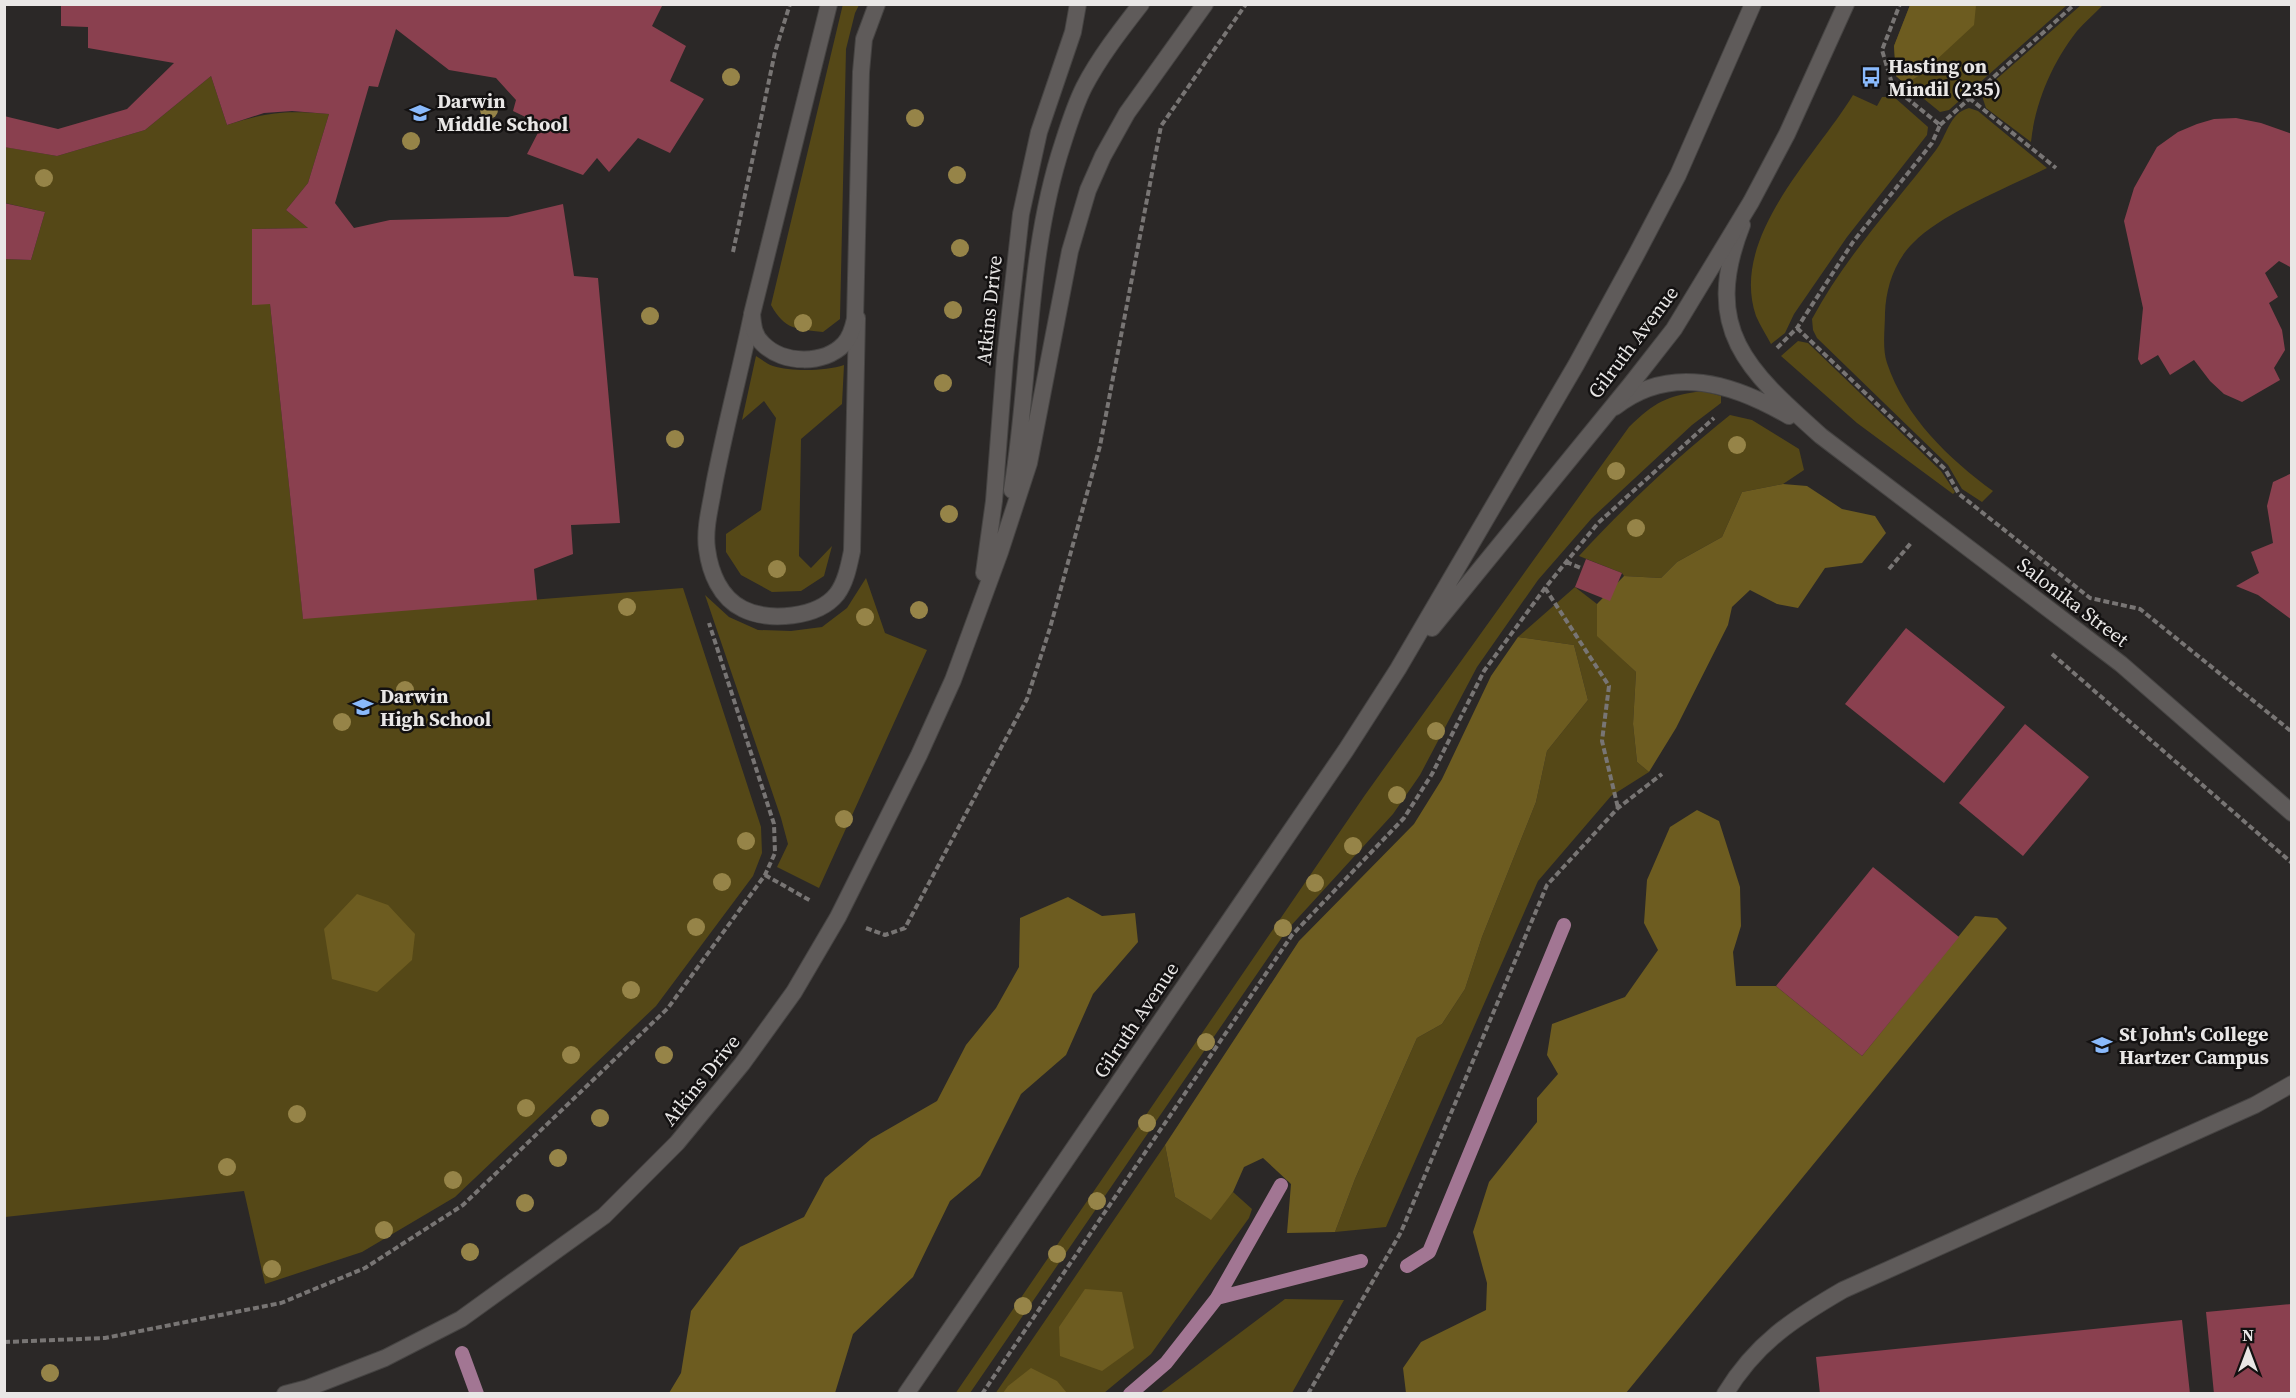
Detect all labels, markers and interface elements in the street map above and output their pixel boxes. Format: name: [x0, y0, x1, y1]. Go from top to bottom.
place label: Hasting on Mindil (235): [1888, 52, 2001, 103]
bus stop icon: Hasting on Mindil (235): [1859, 65, 1883, 89]
place label: Darwin Middle School: [437, 87, 568, 138]
school or university icon: Darwin Middle School: [408, 101, 432, 125]
street label: Atkins Drive: [969, 254, 1009, 366]
street label: Gilruth Avenue: [1581, 280, 1685, 404]
street label: Salonika Street: [2011, 551, 2135, 653]
place label: Darwin High School: [380, 682, 491, 733]
school or university icon: Darwin High School: [351, 695, 375, 719]
street label: Gilruth Avenue: [1087, 956, 1185, 1084]
place label: St John's College Hartzer Campus: [2119, 1020, 2269, 1071]
street label: Atkins Drive: [656, 1028, 746, 1132]
school or university icon: St John's College Hartzer Campus: [2090, 1033, 2114, 1057]
north arrow: [2218, 1320, 2278, 1380]
text: N: [2242, 1324, 2254, 1346]

